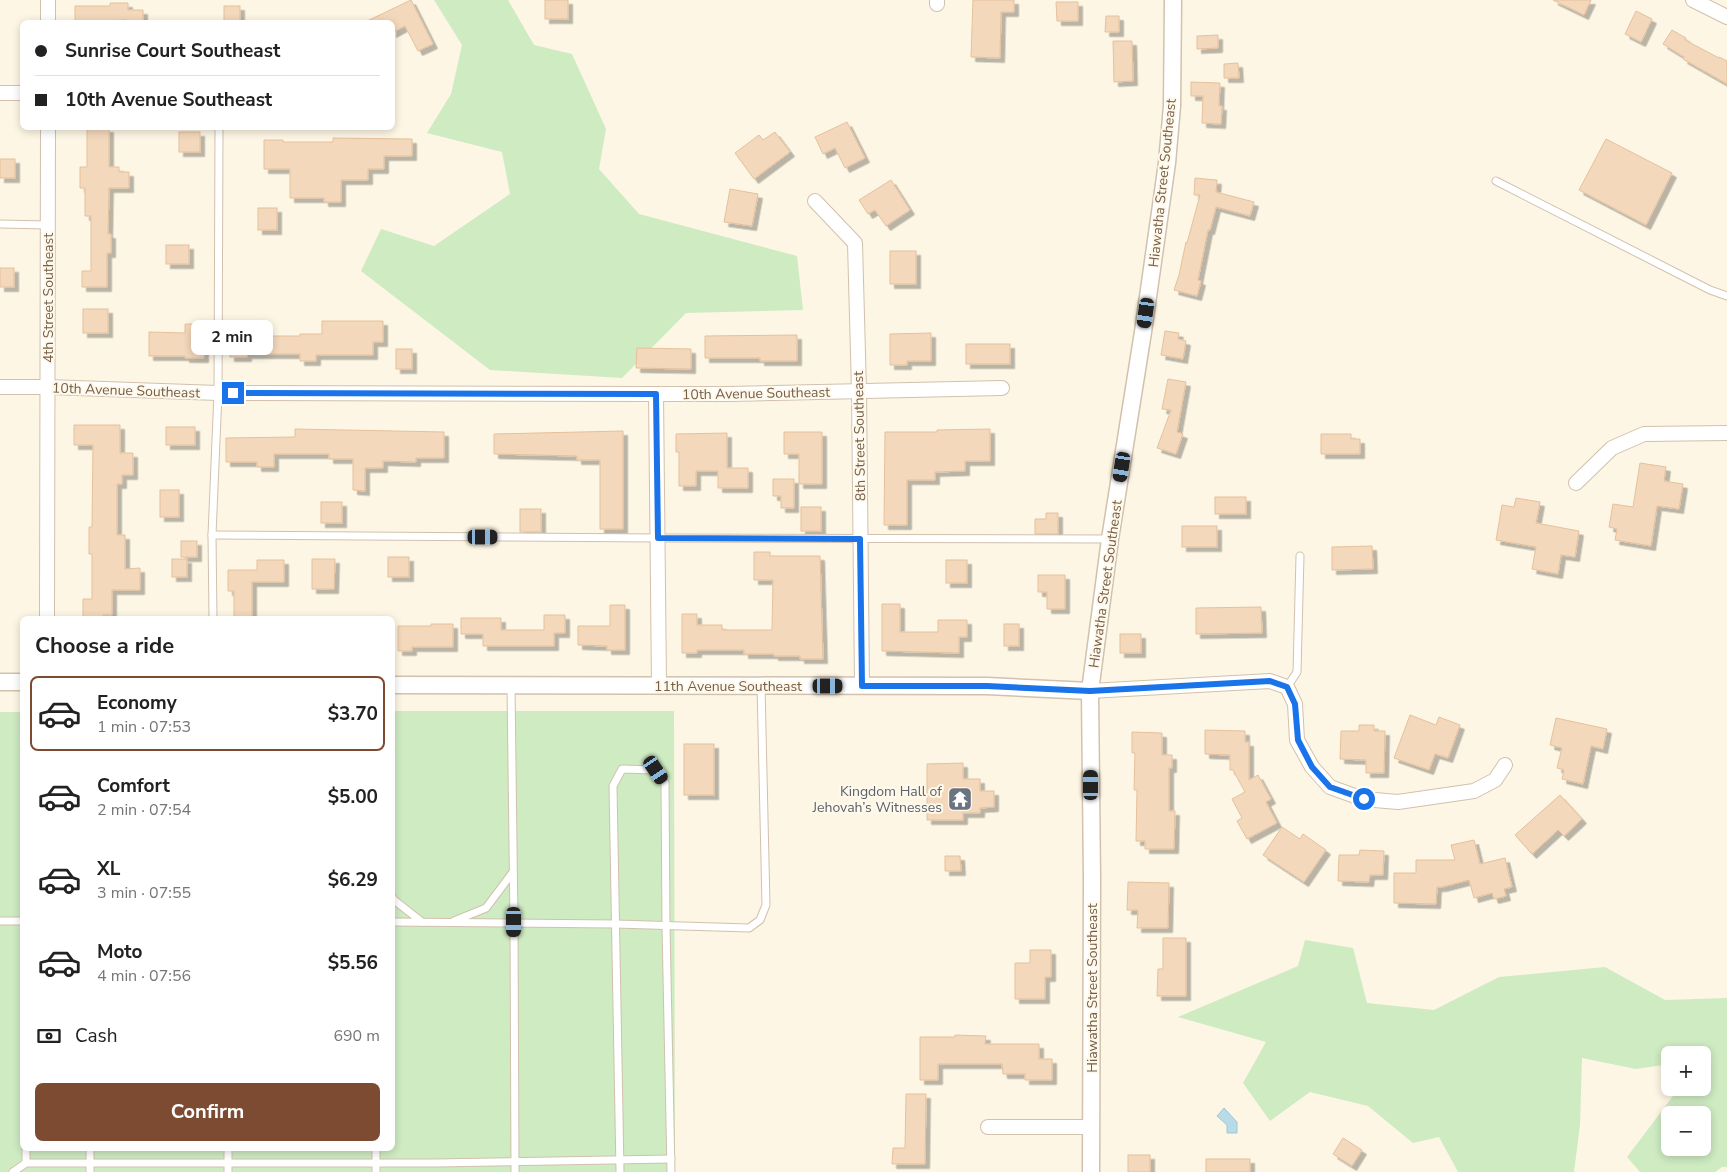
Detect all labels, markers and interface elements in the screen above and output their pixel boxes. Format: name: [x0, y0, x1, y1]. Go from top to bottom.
text: Sunrise Court Southeast: [65, 38, 280, 64]
text: 10th Avenue Southeast: [65, 87, 272, 113]
street label: Hiawatha Street Southeast: [1144, 98, 1181, 268]
street label: 4th Street Southeast: [39, 233, 58, 363]
car: [1136, 297, 1155, 329]
callout: 2 min: [192, 320, 274, 356]
text: 2 min: [211, 326, 253, 348]
street label: 8th Street Southeast: [849, 371, 870, 501]
street label: 10th Avenue Southeast: [52, 378, 200, 403]
route end: [222, 382, 244, 404]
street label: 10th Avenue Southeast: [682, 383, 830, 404]
car: [1112, 451, 1131, 483]
street label: Hiawatha Street Southeast: [1084, 499, 1127, 669]
car: [468, 530, 498, 545]
text: Choose a ride: [35, 631, 174, 661]
street label: 11th Avenue Southeast: [654, 677, 802, 696]
car: [813, 679, 843, 694]
text: Economy: [97, 690, 177, 716]
icon: car: [37, 691, 82, 736]
text: $3.70: [328, 701, 378, 727]
text: 1 min · 07:53: [97, 716, 191, 738]
car: [641, 753, 670, 787]
car: [1083, 770, 1098, 800]
text: Comfort: [97, 773, 170, 799]
icon: car: [37, 774, 82, 819]
place label: Kingdom Hall of Jehovah’s Witnesses: [811, 782, 942, 817]
text: $5.00: [328, 784, 378, 810]
temple icon: Kingdom Hall of Jehovah’s Witnesses: [947, 786, 973, 812]
route start: [1353, 788, 1375, 810]
text: 2 min · 07:54: [97, 799, 191, 821]
text: XL: [97, 856, 120, 882]
icon: car: [37, 857, 82, 902]
text: $6.29: [328, 867, 378, 893]
text: 3 min · 07:55: [97, 882, 191, 904]
street label: Hiawatha Street Southeast: [1083, 903, 1102, 1073]
car: [506, 907, 521, 937]
text: Moto: [97, 939, 143, 965]
icon: car: [37, 940, 82, 985]
text: $5.56: [328, 950, 378, 976]
text: 4 min · 07:56: [97, 965, 191, 987]
icon: cash: [35, 1022, 63, 1050]
text: Cash: [75, 1023, 117, 1049]
text: 690 m: [333, 1025, 380, 1047]
map controls: [1661, 1046, 1711, 1156]
button: +: [1661, 1046, 1711, 1096]
button: Confirm: [35, 1083, 380, 1141]
button: −: [1661, 1106, 1711, 1156]

